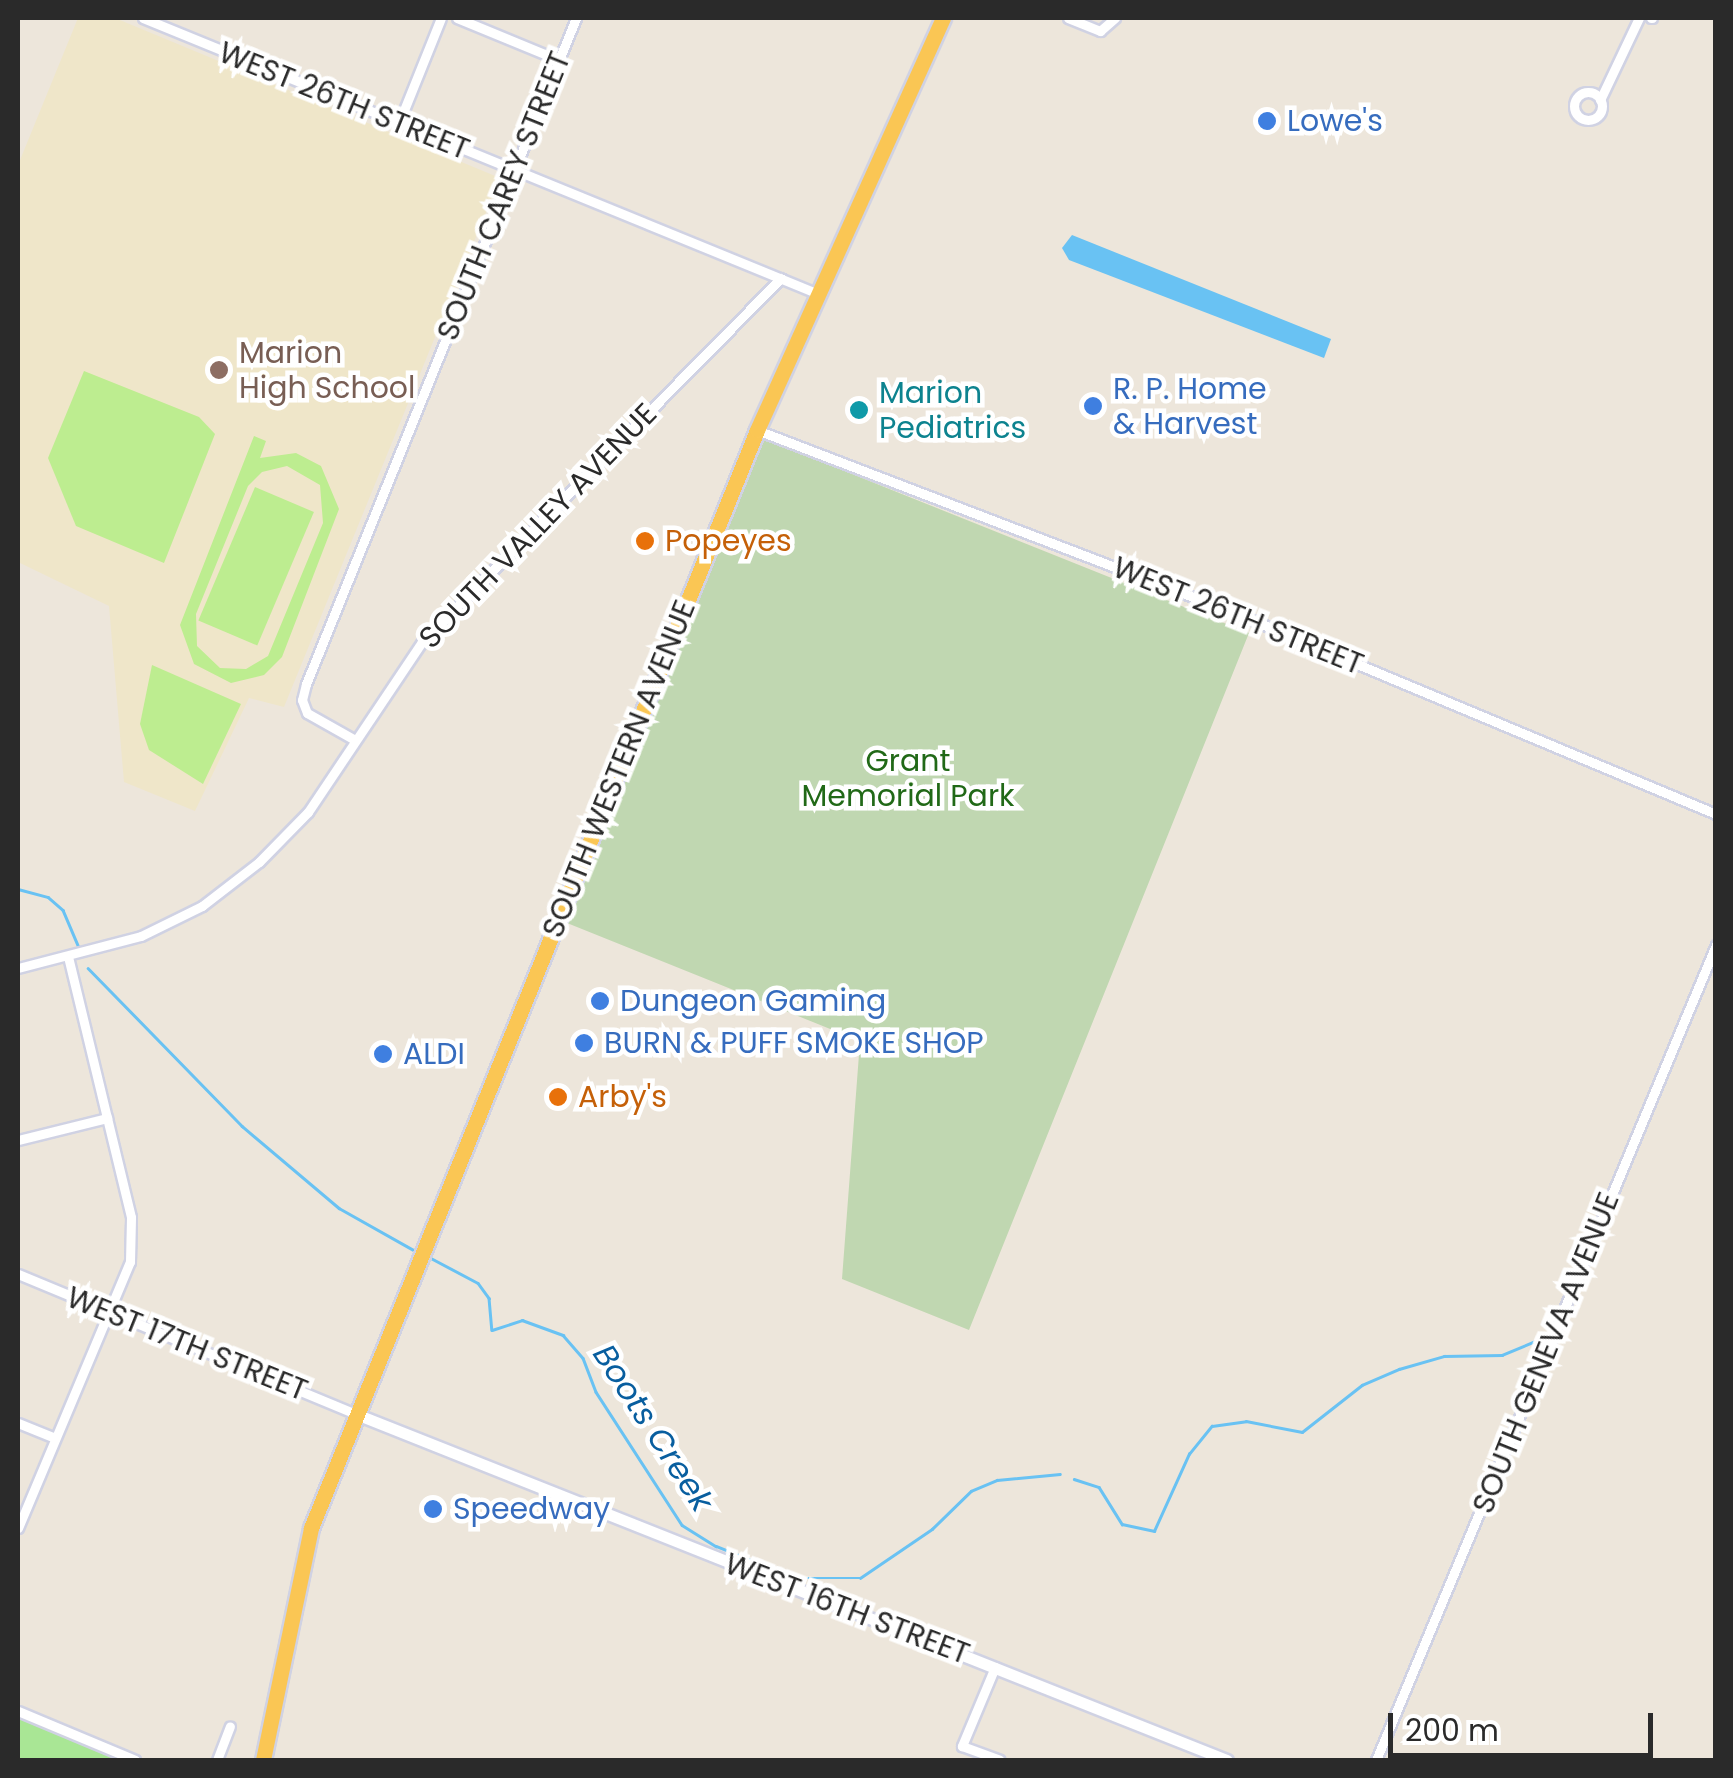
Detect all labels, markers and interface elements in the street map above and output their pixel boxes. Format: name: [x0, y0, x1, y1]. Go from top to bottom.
street label: WEST 26TH STREET: [214, 34, 474, 168]
street label: SOUTH CAREY STREET: [430, 46, 578, 346]
place label: Lowe's: [1287, 103, 1383, 139]
marker: Lowe's: [1256, 110, 1278, 132]
place label: Marion High School: [239, 335, 415, 406]
marker: Marion High School: [208, 359, 230, 381]
place label: R. P. Home & Harvest: [1113, 371, 1267, 442]
place label: Marion Pediatrics: [879, 375, 1026, 446]
marker: R. P. Home & Harvest: [1082, 395, 1104, 417]
street label: SOUTH VALLEY AVENUE: [412, 396, 664, 656]
marker: Marion Pediatrics: [848, 399, 870, 421]
place label: Popeyes: [665, 523, 792, 559]
marker: Popeyes: [634, 530, 656, 552]
street label: WEST 26TH STREET: [1108, 549, 1368, 683]
street label: SOUTH WESTERN AVENUE: [535, 595, 703, 943]
park label: Grant Memorial Park: [801, 743, 1015, 814]
place label: Dungeon Gaming: [620, 983, 886, 1019]
marker: Dungeon Gaming: [589, 990, 611, 1012]
place label: BURN & PUFF SMOKE SHOP: [604, 1025, 984, 1061]
marker: BURN & PUFF SMOKE SHOP: [573, 1032, 595, 1054]
place label: ALDI: [403, 1036, 465, 1072]
marker: ALDI: [372, 1043, 394, 1065]
place label: Arby's: [578, 1079, 667, 1115]
marker: Arby's: [547, 1086, 569, 1108]
street label: SOUTH GENEVA AVENUE: [1465, 1187, 1627, 1519]
street label: WEST 17TH STREET: [61, 1279, 313, 1409]
water label: Boots Creek: [585, 1337, 721, 1519]
place label: Speedway: [453, 1491, 610, 1527]
marker: Speedway: [422, 1498, 444, 1520]
street label: WEST 16TH STREET: [720, 1546, 974, 1672]
scale bar: [1393, 1693, 1658, 1755]
text: 200 m: [1405, 1709, 1499, 1752]

